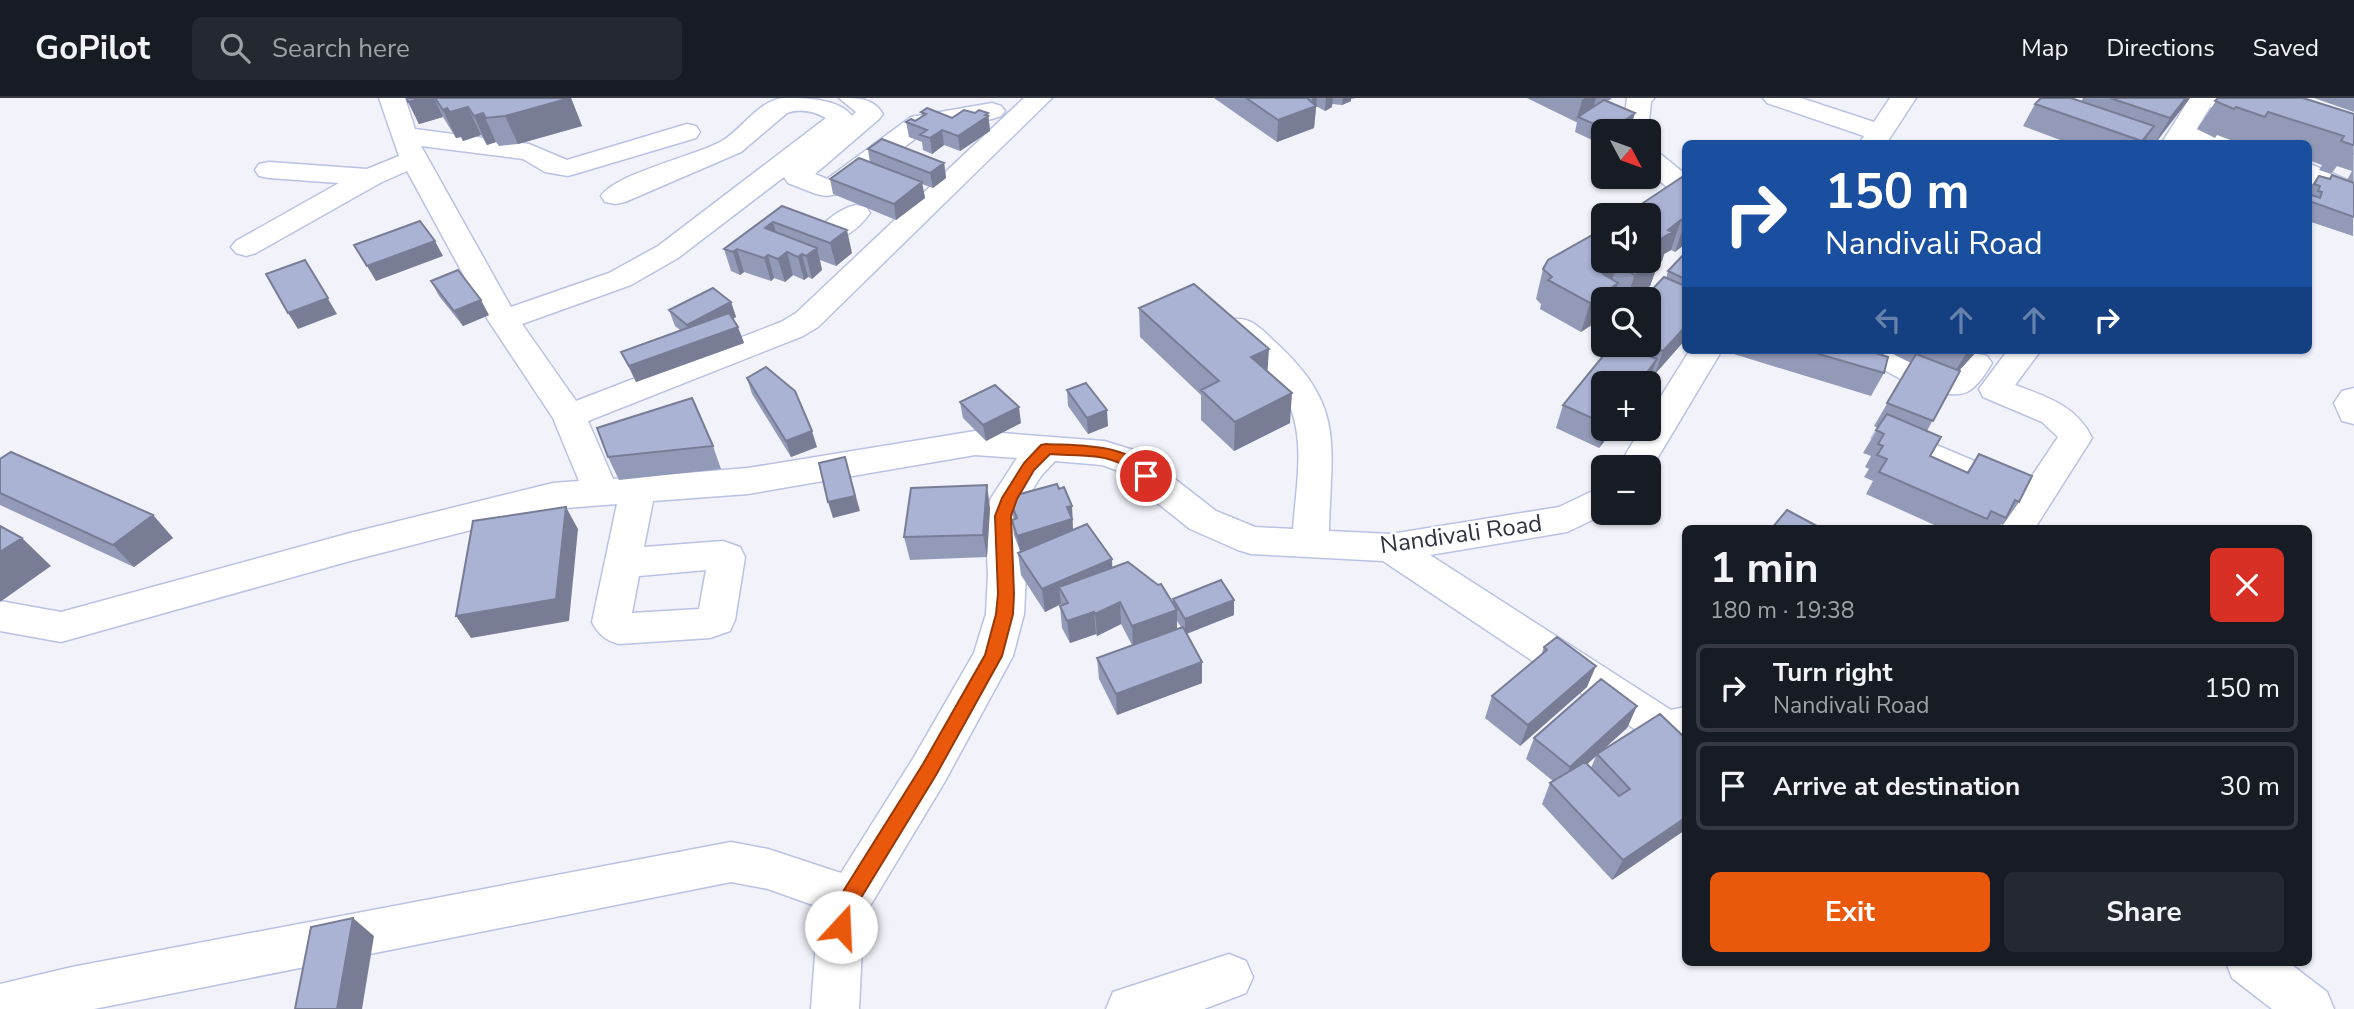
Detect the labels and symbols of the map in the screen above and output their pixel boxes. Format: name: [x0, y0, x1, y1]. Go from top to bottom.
north arrow: [1591, 119, 1661, 189]
pin: [1116, 446, 1176, 506]
street label: Nandivali Road: [1378, 507, 1544, 561]
position arrow: [804, 890, 878, 964]

